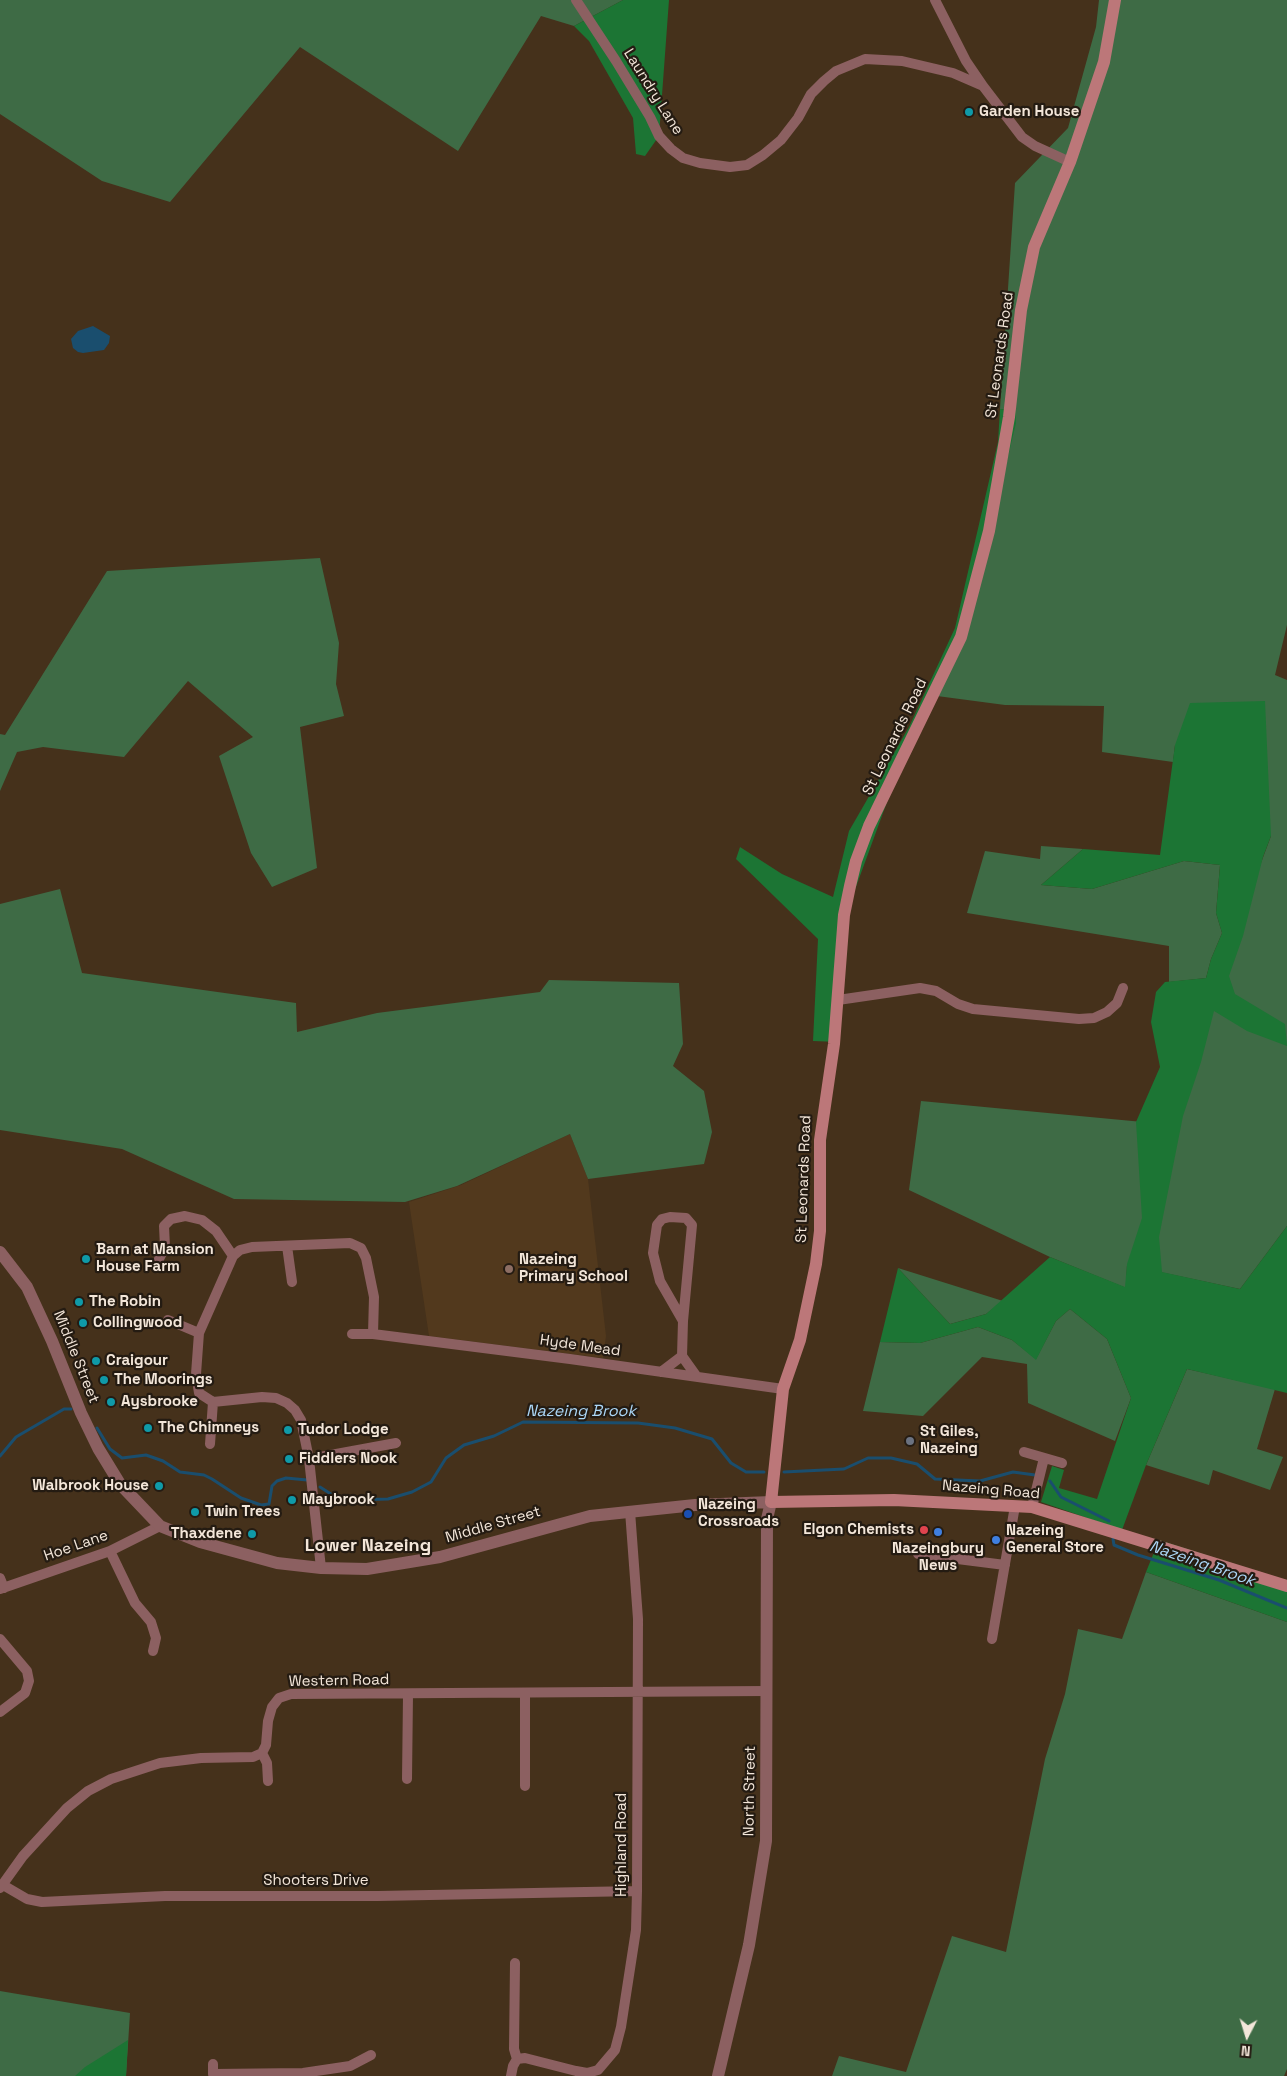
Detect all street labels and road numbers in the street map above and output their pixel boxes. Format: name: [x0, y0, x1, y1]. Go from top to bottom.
street label: Laundry Lane: [619, 46, 687, 138]
street label: St Leonards Road: [982, 291, 1018, 419]
street label: St Leonards Road: [859, 676, 931, 798]
street label: St Leonards Road: [793, 1115, 815, 1243]
street label: Middle Street: [49, 1308, 103, 1406]
street label: Hyde Mead: [538, 1331, 622, 1361]
street label: Nazeing Road: [941, 1477, 1041, 1503]
street label: Middle Street: [443, 1503, 543, 1547]
street label: Hoe Lane: [42, 1527, 110, 1565]
street label: Western Road: [289, 1671, 389, 1691]
street label: North Street: [740, 1746, 760, 1836]
street label: Highland Road: [613, 1793, 631, 1897]
street label: Shooters Drive: [263, 1872, 369, 1890]

